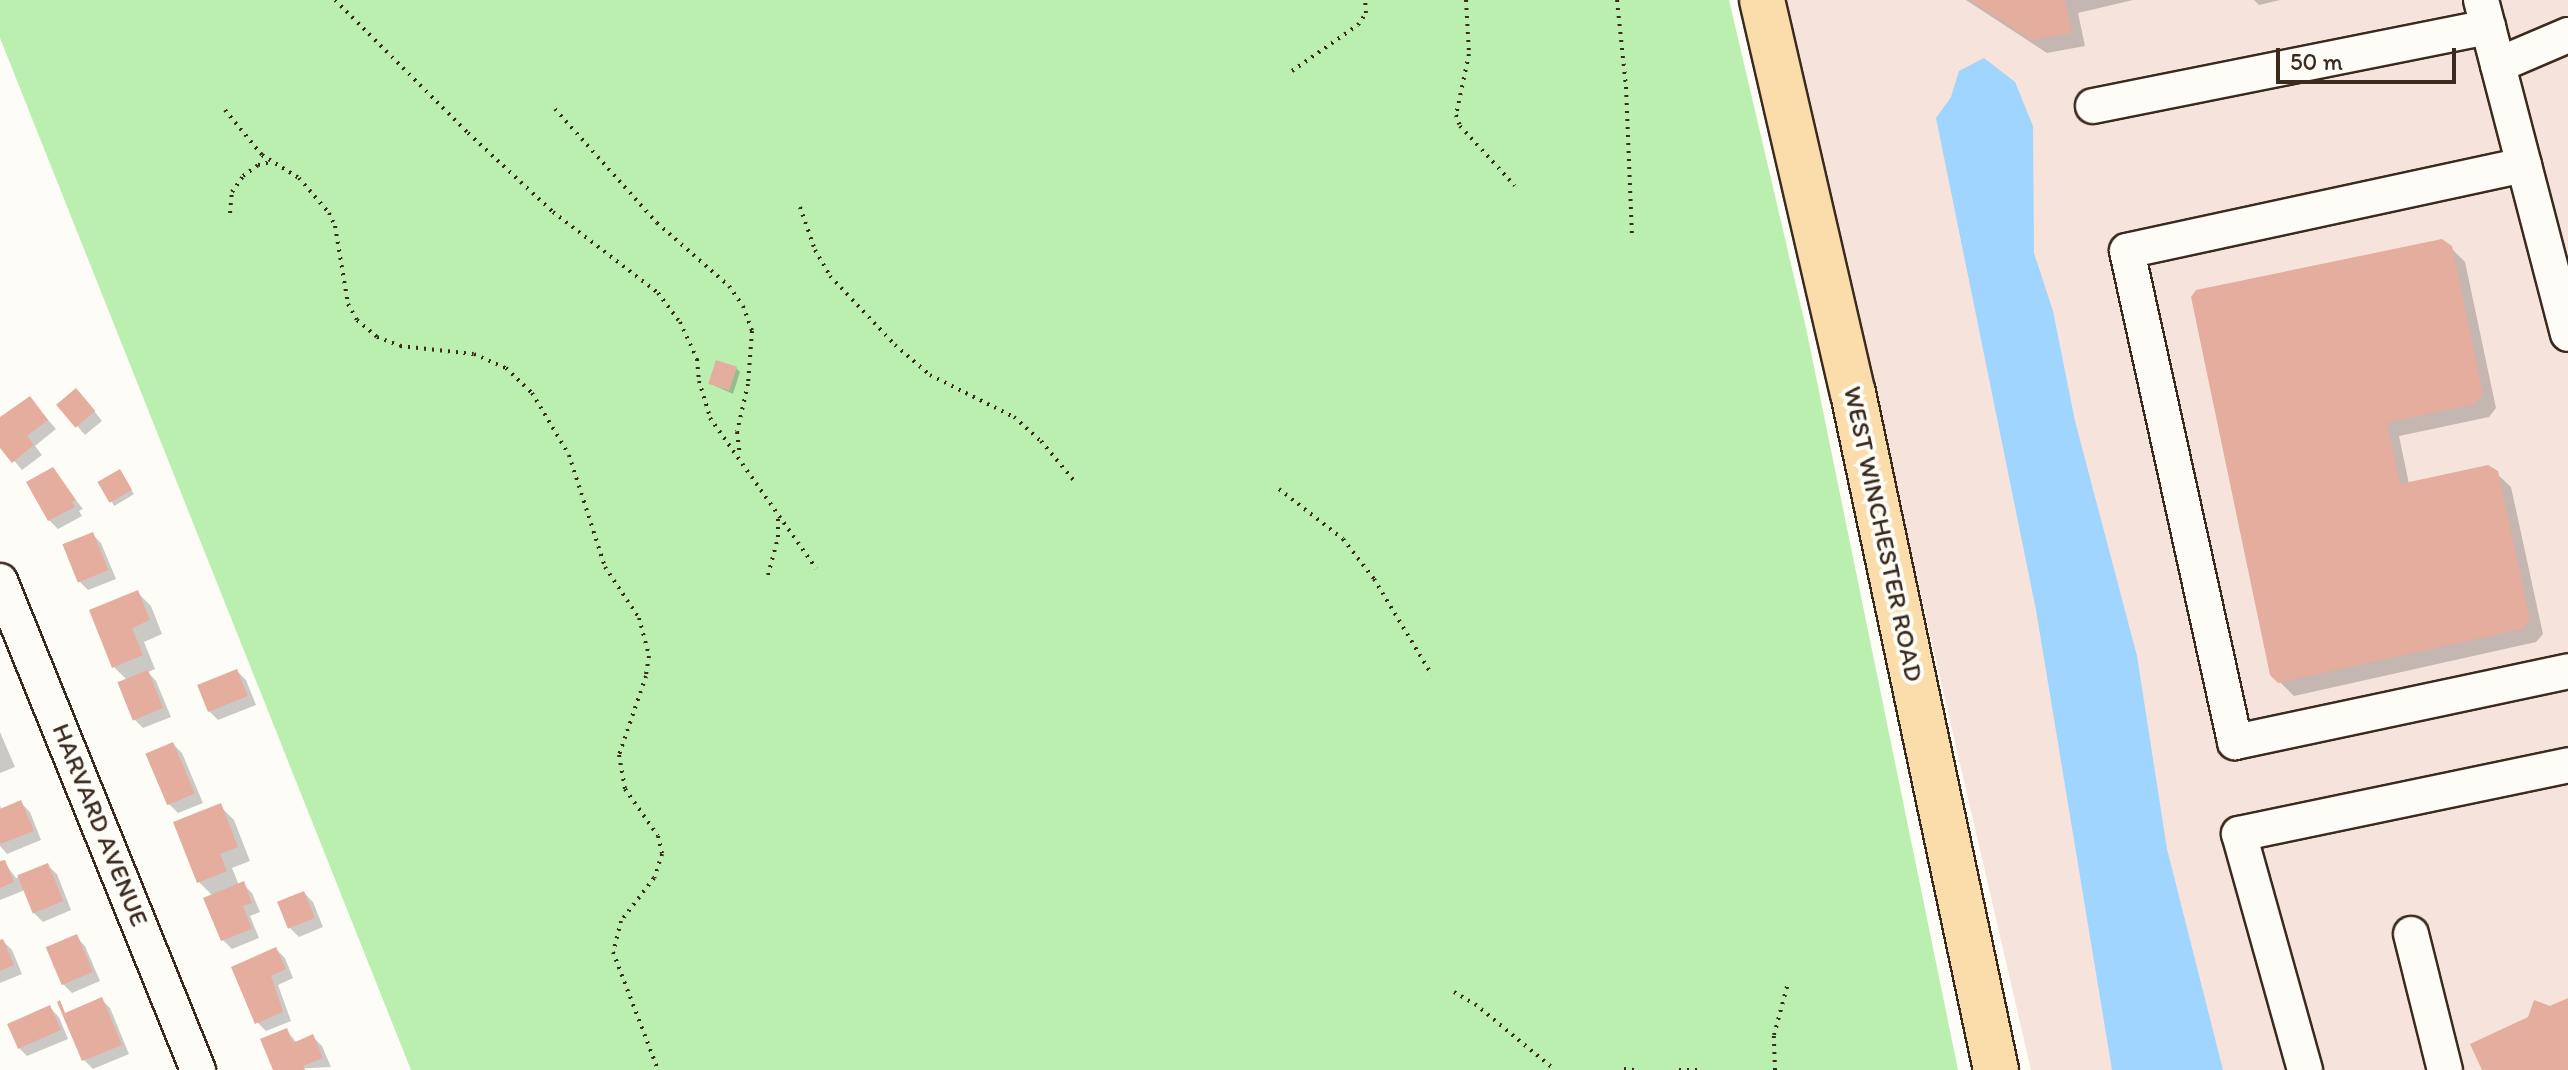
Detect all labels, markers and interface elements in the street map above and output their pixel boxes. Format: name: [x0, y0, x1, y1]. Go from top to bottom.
scale bar: [2280, 32, 2460, 82]
text: 50 m: [2290, 47, 2343, 76]
street label: WEST WINCHESTER ROAD: [1836, 382, 1930, 686]
street label: HARVARD AVENUE: [45, 719, 155, 931]

